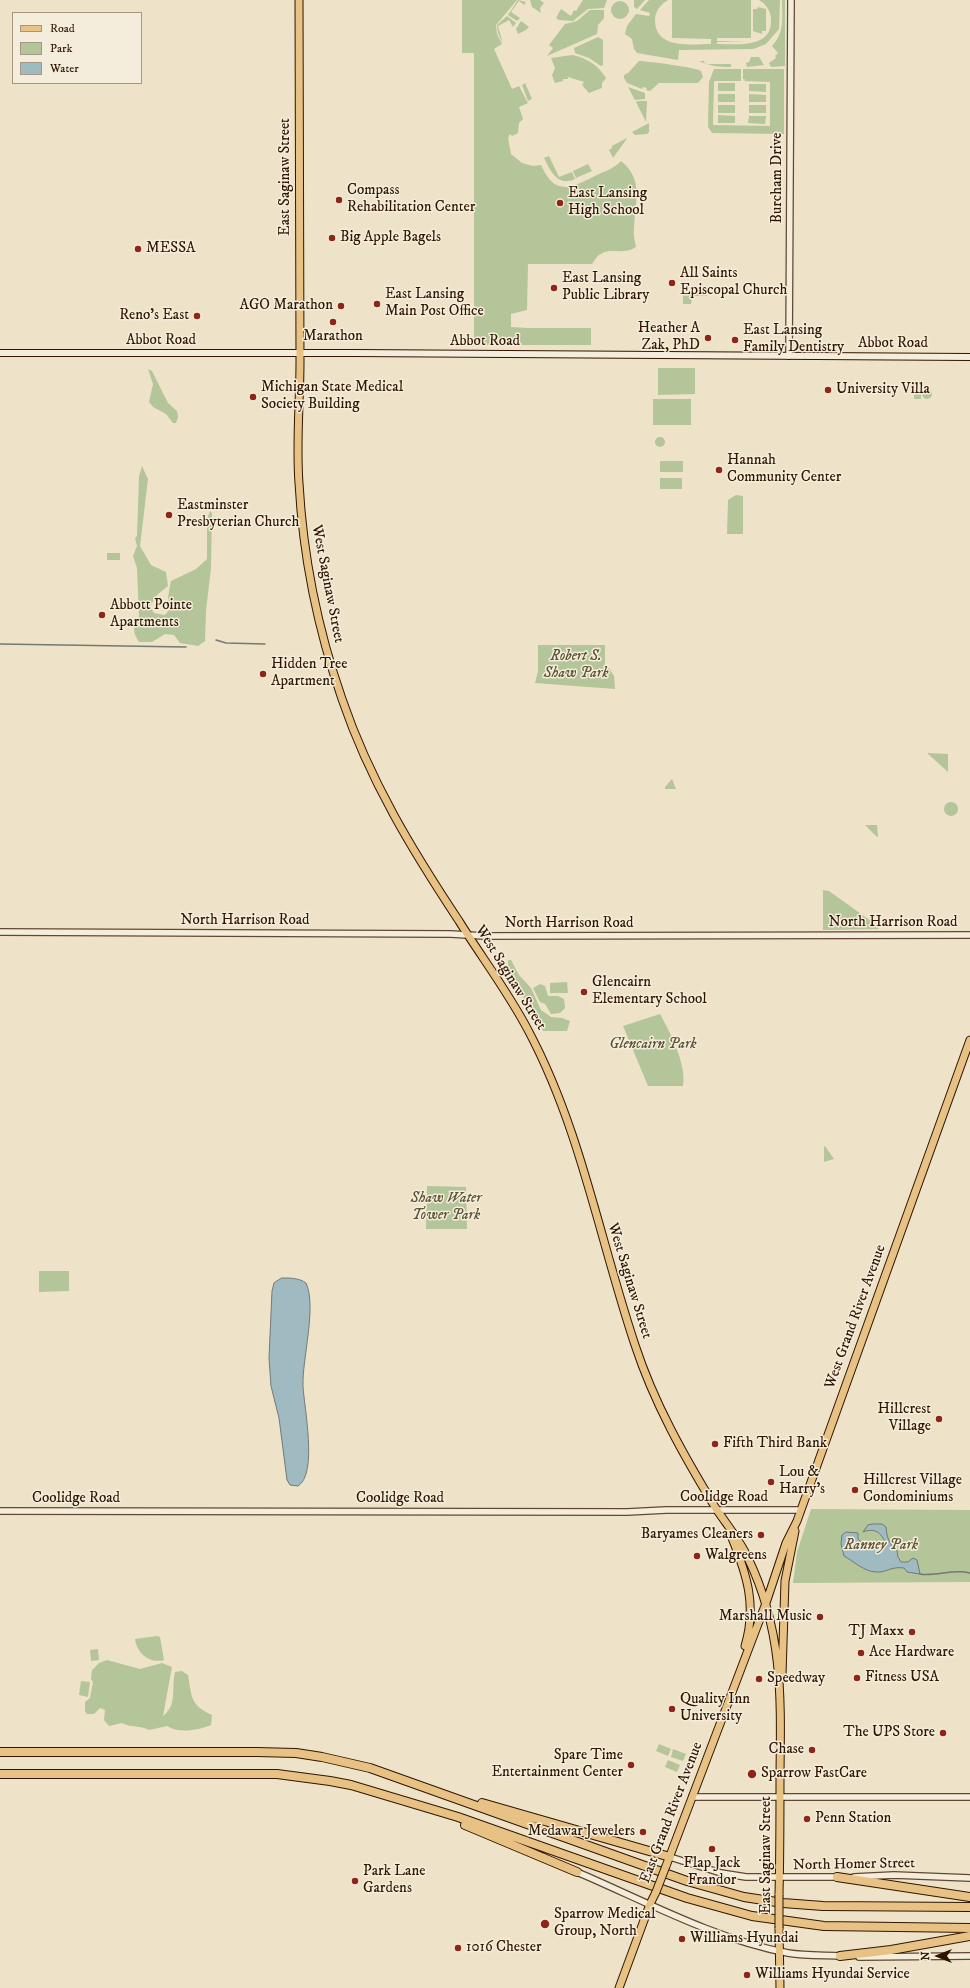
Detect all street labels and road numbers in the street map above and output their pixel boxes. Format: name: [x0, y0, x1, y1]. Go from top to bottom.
street label: East Saginaw Street: [277, 118, 295, 236]
street label: Burcham Drive: [769, 133, 787, 223]
street label: Abbot Road: [126, 332, 196, 350]
street label: Abbot Road: [450, 333, 520, 351]
street label: Abbot Road: [858, 335, 928, 353]
street label: West Saginaw Street: [307, 523, 347, 645]
street label: North Harrison Road: [180, 912, 310, 930]
street label: North Harrison Road: [828, 914, 958, 932]
street label: North Harrison Road: [504, 915, 634, 933]
street label: West Saginaw Street: [471, 922, 549, 1034]
street label: West Saginaw Street: [603, 1221, 655, 1341]
street label: West Grand River Avenue: [822, 1243, 890, 1391]
street label: Coolidge Road: [680, 1489, 768, 1507]
street label: Coolidge Road: [32, 1490, 120, 1508]
street label: Coolidge Road: [356, 1490, 444, 1508]
street label: East Grand River Avenue: [637, 1740, 707, 1886]
street label: East Saginaw Street: [758, 1796, 776, 1914]
street label: North Homer Street: [793, 1855, 915, 1875]

